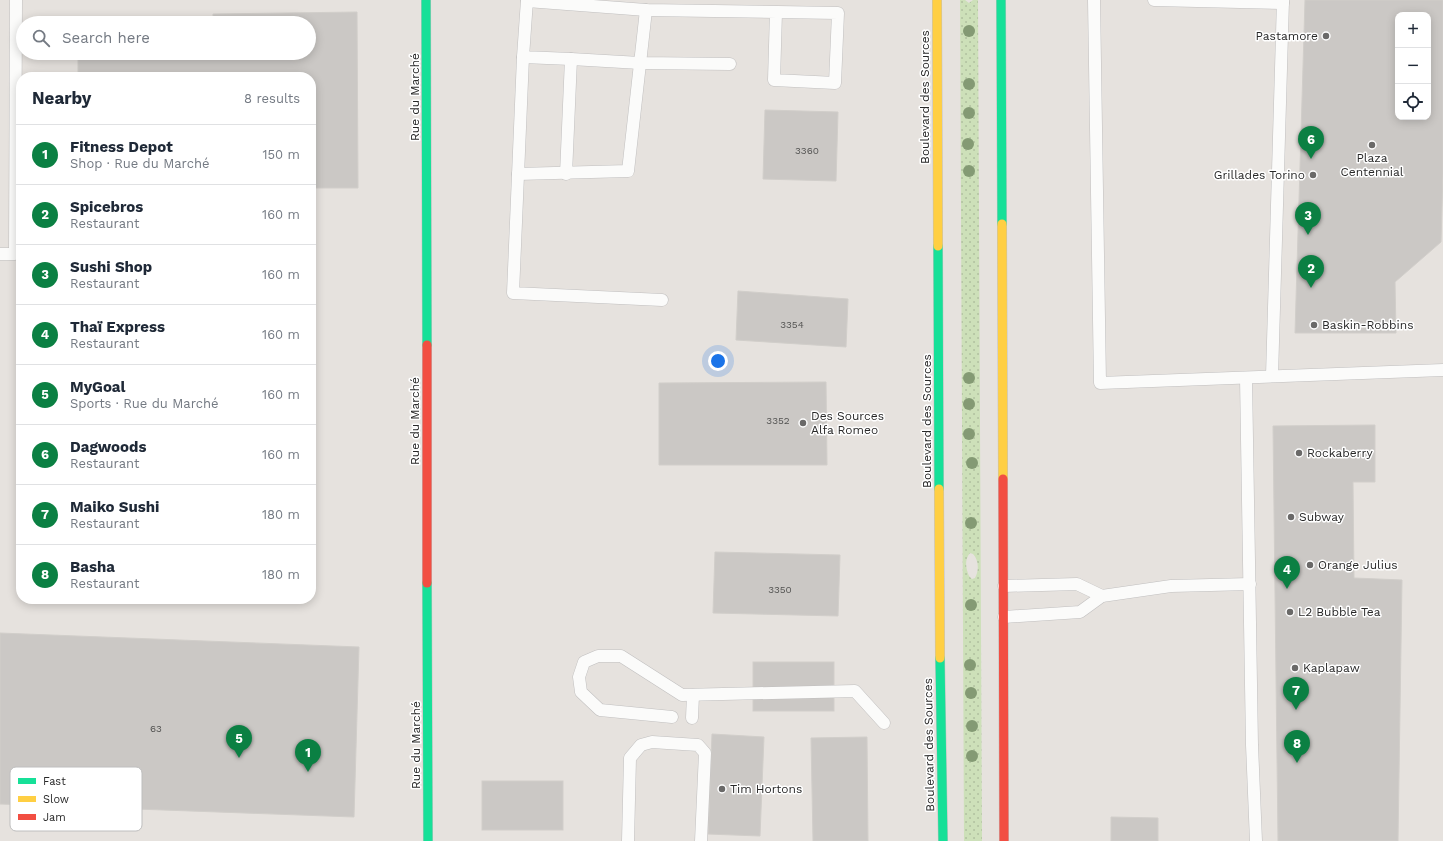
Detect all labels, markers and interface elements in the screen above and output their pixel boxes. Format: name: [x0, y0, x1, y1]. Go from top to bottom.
map controls: [1395, 12, 1431, 120]
button: +: [1395, 12, 1431, 48]
search box: [16, 16, 316, 60]
icon: search: [30, 27, 52, 49]
text: Search here: [62, 29, 150, 47]
place label: Pastamore: [1255, 29, 1318, 43]
street label: Boulevard des Sources: [918, 30, 932, 164]
marker: Pastamore: [1321, 31, 1331, 41]
button: −: [1395, 48, 1431, 84]
street label: Rue du Marché: [408, 53, 422, 141]
button: locate: [1395, 84, 1431, 120]
text: Nearby: [32, 88, 91, 108]
text: 8 results: [244, 91, 300, 106]
pin: 6: [1298, 126, 1324, 159]
text: Fitness Depot: [70, 138, 173, 156]
marker: Plaza Centennial: [1367, 140, 1377, 150]
house number: 3360: [795, 145, 819, 156]
text: 1: [42, 147, 48, 162]
text: 150 m: [262, 147, 300, 162]
place label: Plaza Centennial: [1341, 151, 1404, 179]
text: Shop · Rue du Marché: [70, 156, 210, 171]
place label: Grillades Torino: [1214, 168, 1305, 182]
marker: Grillades Torino: [1308, 170, 1318, 180]
text: Spicebros: [70, 198, 143, 216]
pin: 3: [1295, 202, 1321, 235]
text: 2: [41, 207, 49, 222]
text: 160 m: [262, 207, 300, 222]
text: Restaurant: [70, 216, 140, 231]
pin: 2: [1298, 255, 1324, 288]
text: Sushi Shop: [70, 258, 152, 276]
text: 3: [41, 267, 49, 282]
text: 160 m: [262, 267, 300, 282]
text: Restaurant: [70, 276, 140, 291]
text: Thaï Express: [70, 318, 165, 336]
place label: Baskin-Robbins: [1322, 318, 1413, 332]
house number: 3354: [780, 319, 804, 330]
marker: Baskin-Robbins: [1309, 320, 1319, 330]
text: 4: [41, 327, 49, 342]
text: 160 m: [262, 327, 300, 342]
text: Restaurant: [70, 336, 140, 351]
your location: [708, 351, 728, 371]
street label: Boulevard des Sources: [920, 354, 934, 488]
street label: Rue du Marché: [408, 377, 422, 465]
text: MyGoal: [70, 378, 125, 396]
text: 5: [41, 387, 49, 402]
text: 160 m: [262, 387, 300, 402]
text: Sports · Rue du Marché: [70, 396, 219, 411]
place label: Des Sources Alfa Romeo: [811, 409, 884, 437]
house number: 3352: [766, 415, 790, 426]
marker: Des Sources Alfa Romeo: [798, 418, 808, 428]
text: Dagwoods: [70, 438, 146, 456]
place label: Rockaberry: [1307, 446, 1373, 460]
text: 6: [41, 447, 49, 462]
text: 160 m: [262, 447, 300, 462]
marker: Rockaberry: [1294, 448, 1304, 458]
text: Restaurant: [70, 456, 140, 471]
text: Maiko Sushi: [70, 498, 159, 516]
text: 7: [41, 507, 49, 522]
text: 180 m: [262, 507, 300, 522]
place label: Subway: [1299, 510, 1345, 524]
marker: Subway: [1286, 512, 1296, 522]
text: Restaurant: [70, 516, 140, 531]
pin: 4: [1274, 556, 1300, 589]
text: Basha: [70, 558, 115, 576]
place label: Orange Julius: [1318, 558, 1398, 572]
marker: Orange Julius: [1305, 560, 1315, 570]
text: 8: [41, 567, 49, 582]
text: 180 m: [262, 567, 300, 582]
text: Restaurant: [70, 576, 140, 591]
house number: 3350: [768, 584, 792, 595]
place label: L2 Bubble Tea: [1298, 605, 1381, 619]
marker: L2 Bubble Tea: [1285, 607, 1295, 617]
place label: Kaplapaw: [1303, 661, 1360, 675]
marker: Kaplapaw: [1290, 663, 1300, 673]
pin: 7: [1283, 677, 1309, 710]
street label: Boulevard des Sources: [921, 678, 937, 812]
street label: Rue du Marché: [409, 701, 423, 789]
house number: 63: [150, 723, 162, 734]
pin: 5: [226, 725, 252, 758]
pin: 8: [1284, 730, 1310, 763]
pin: 1: [295, 739, 321, 772]
legend: [10, 767, 142, 831]
text: Fast: [43, 775, 66, 788]
place label: Tim Hortons: [730, 782, 802, 796]
marker: Tim Hortons: [717, 784, 727, 794]
text: Slow: [43, 793, 69, 806]
text: Jam: [43, 811, 66, 824]

